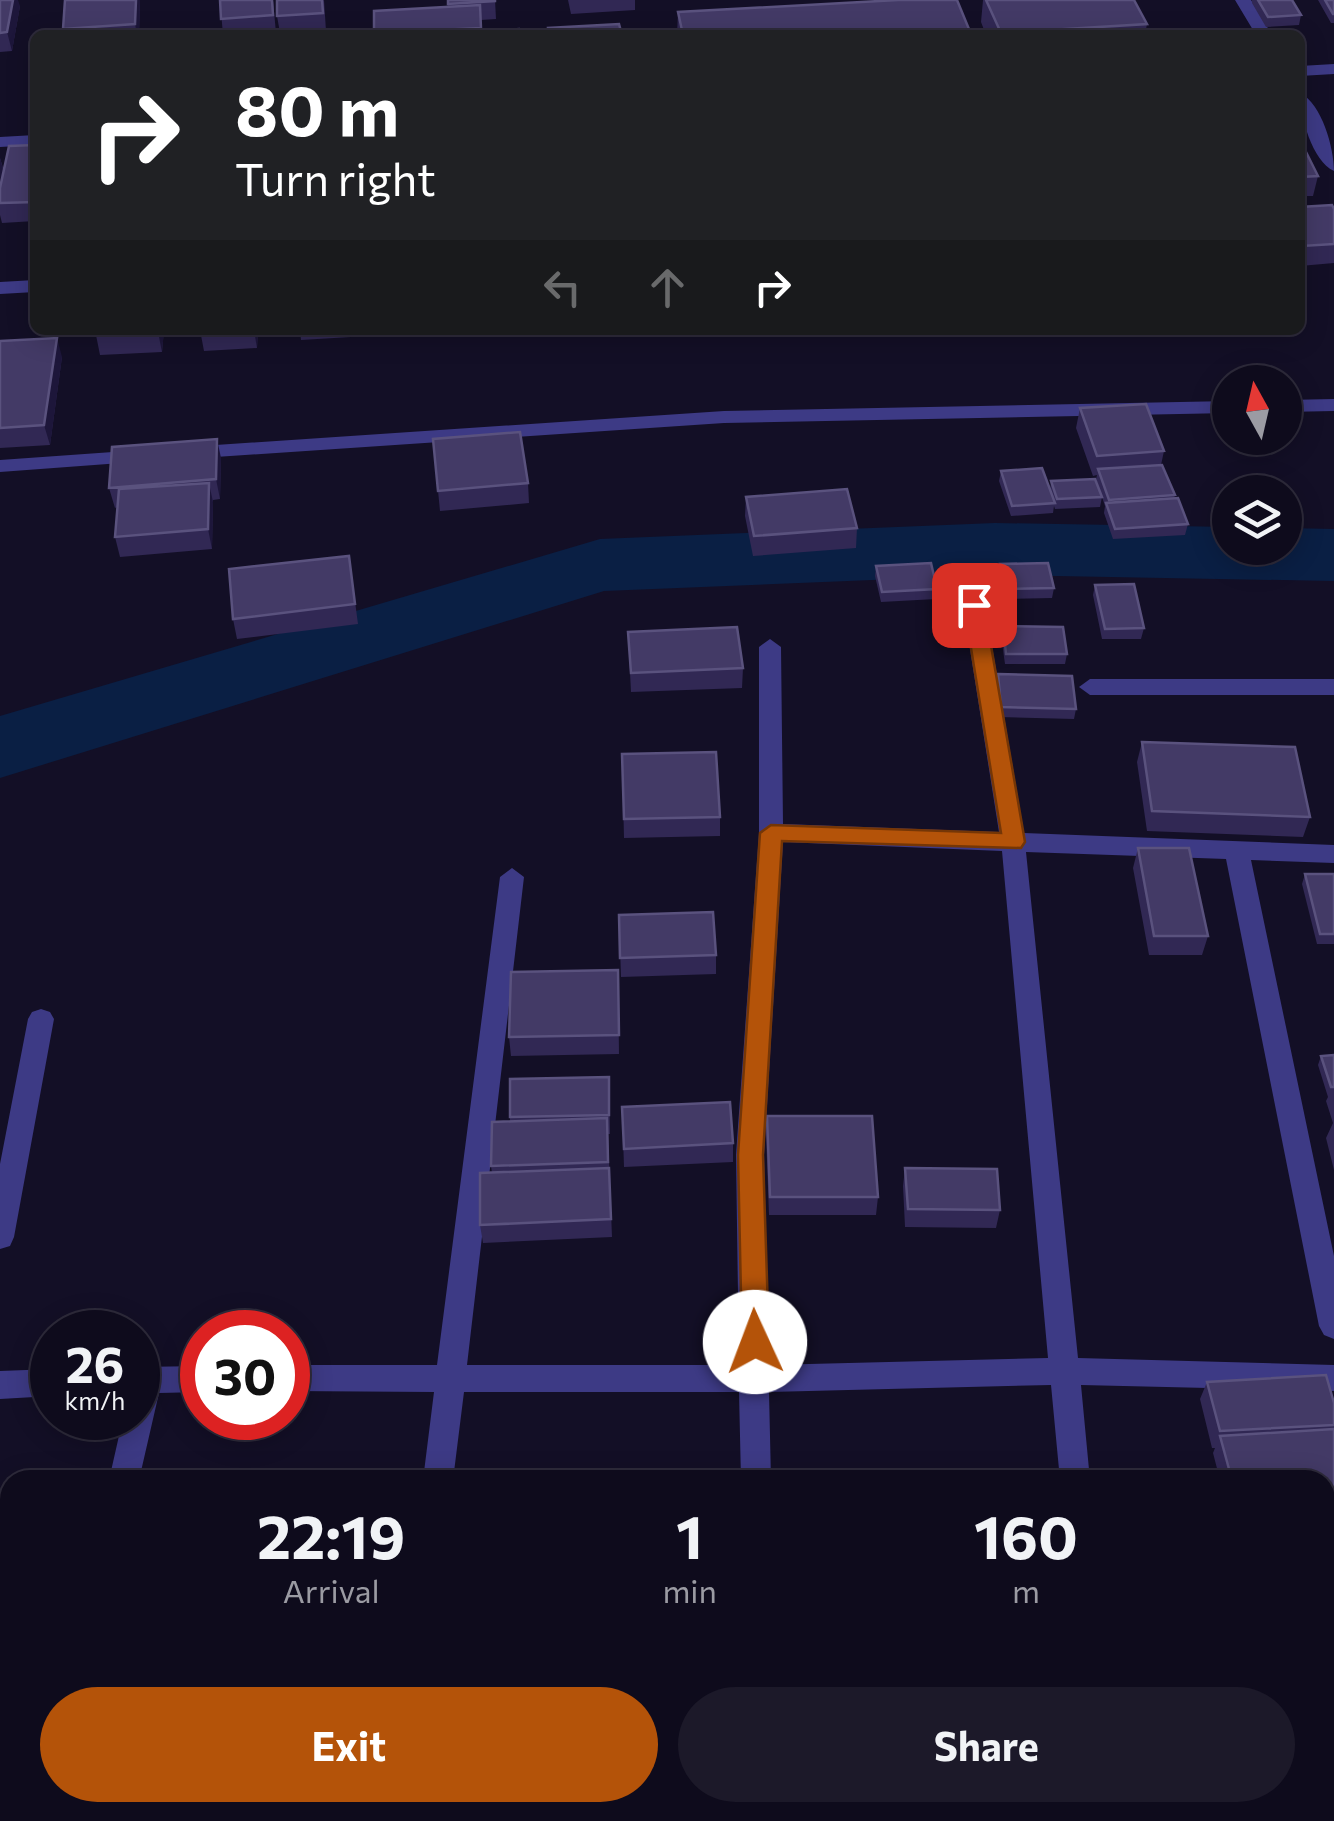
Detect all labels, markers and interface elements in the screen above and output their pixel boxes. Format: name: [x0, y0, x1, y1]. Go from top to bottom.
text: 80 m: [235, 65, 399, 150]
icon: right: [70, 70, 200, 200]
text: Turn right: [235, 150, 436, 205]
icon: left: [535, 260, 590, 315]
icon: ahead: [640, 260, 695, 315]
icon: right: [745, 260, 800, 315]
north arrow: [1212, 365, 1302, 455]
map controls: [1212, 365, 1302, 565]
button: layers: [1212, 475, 1302, 565]
pin: [932, 563, 1017, 648]
icon: arrive: [947, 578, 1002, 633]
position arrow: [703, 1290, 807, 1394]
speed limit sign: 30: [180, 1310, 310, 1440]
text: 26: [65, 1332, 124, 1393]
text: km/h: [65, 1385, 125, 1415]
text: 22:19: [257, 1498, 405, 1571]
text: 1: [676, 1498, 703, 1571]
text: 160: [974, 1498, 1078, 1571]
text: Arrival: [283, 1570, 380, 1610]
text: min: [662, 1570, 717, 1610]
text: m: [1012, 1570, 1040, 1610]
button: Exit: [40, 1687, 658, 1802]
button: Share: [678, 1687, 1295, 1802]

